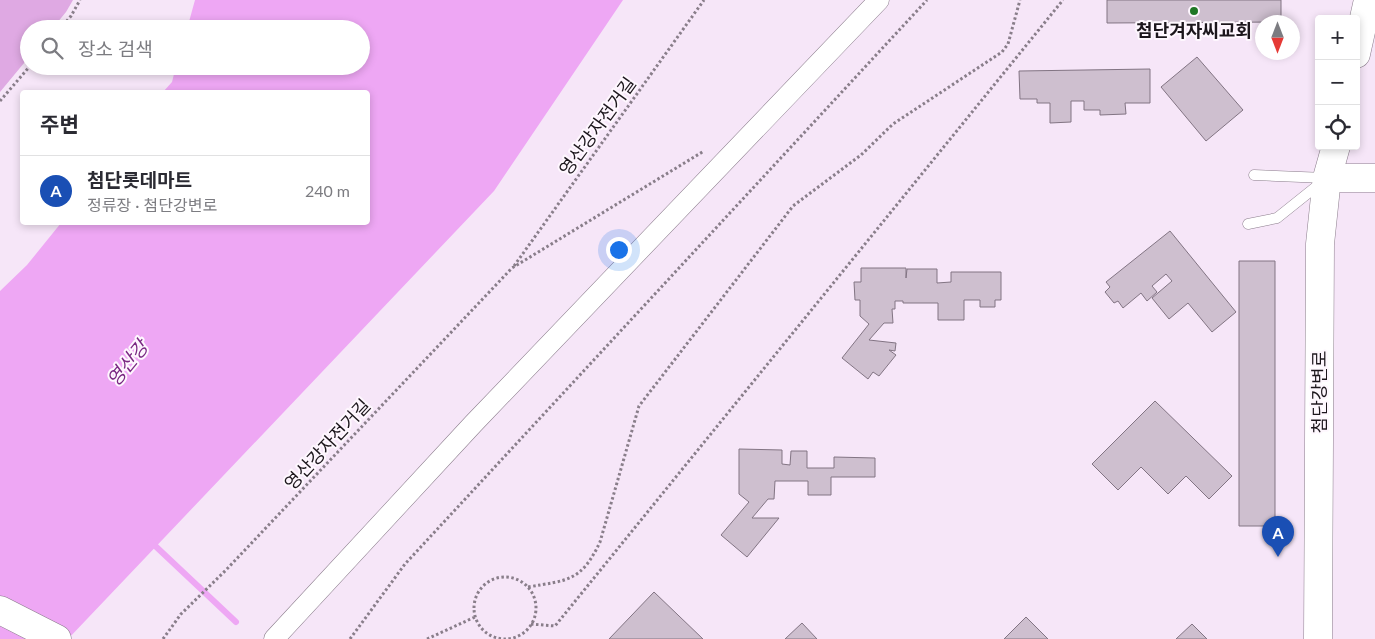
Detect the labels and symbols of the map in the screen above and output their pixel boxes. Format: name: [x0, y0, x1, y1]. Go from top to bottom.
marker: 첨단겨자씨교회: [1188, 5, 1200, 17]
north arrow: [1255, 15, 1300, 60]
place label: 첨단겨자씨교회: [1136, 19, 1252, 41]
street label: 영산강자전거길: [554, 73, 640, 179]
your location: [606, 237, 632, 263]
water label: 영산강: [102, 333, 154, 391]
street label: 첨단강변로: [1308, 351, 1330, 433]
street label: 영산강자전거길: [279, 394, 375, 494]
pin: A: [1262, 516, 1294, 557]

